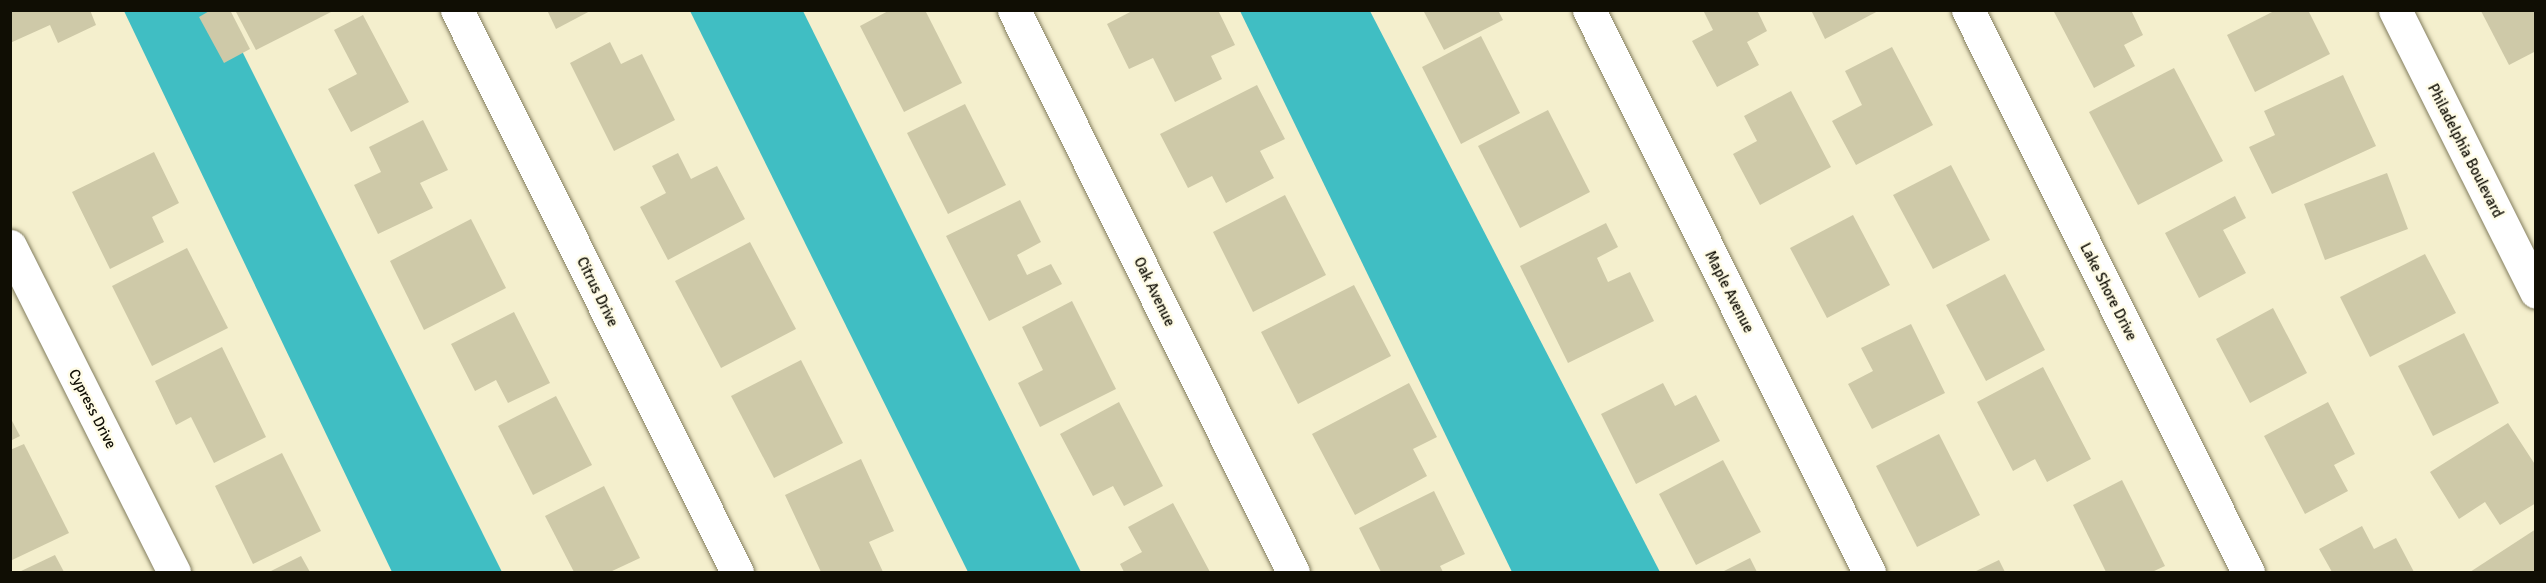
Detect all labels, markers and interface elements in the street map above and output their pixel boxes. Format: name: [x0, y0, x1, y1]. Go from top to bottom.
street label: Philadelphia Boulevard: [2423, 81, 2507, 221]
street label: Lake Shore Drive: [2076, 240, 2140, 344]
street label: Maple Avenue: [1701, 248, 1757, 336]
street label: Citrus Drive: [572, 254, 622, 330]
street label: Oak Avenue: [1129, 254, 1179, 330]
street label: Cypress Drive: [64, 366, 120, 452]

